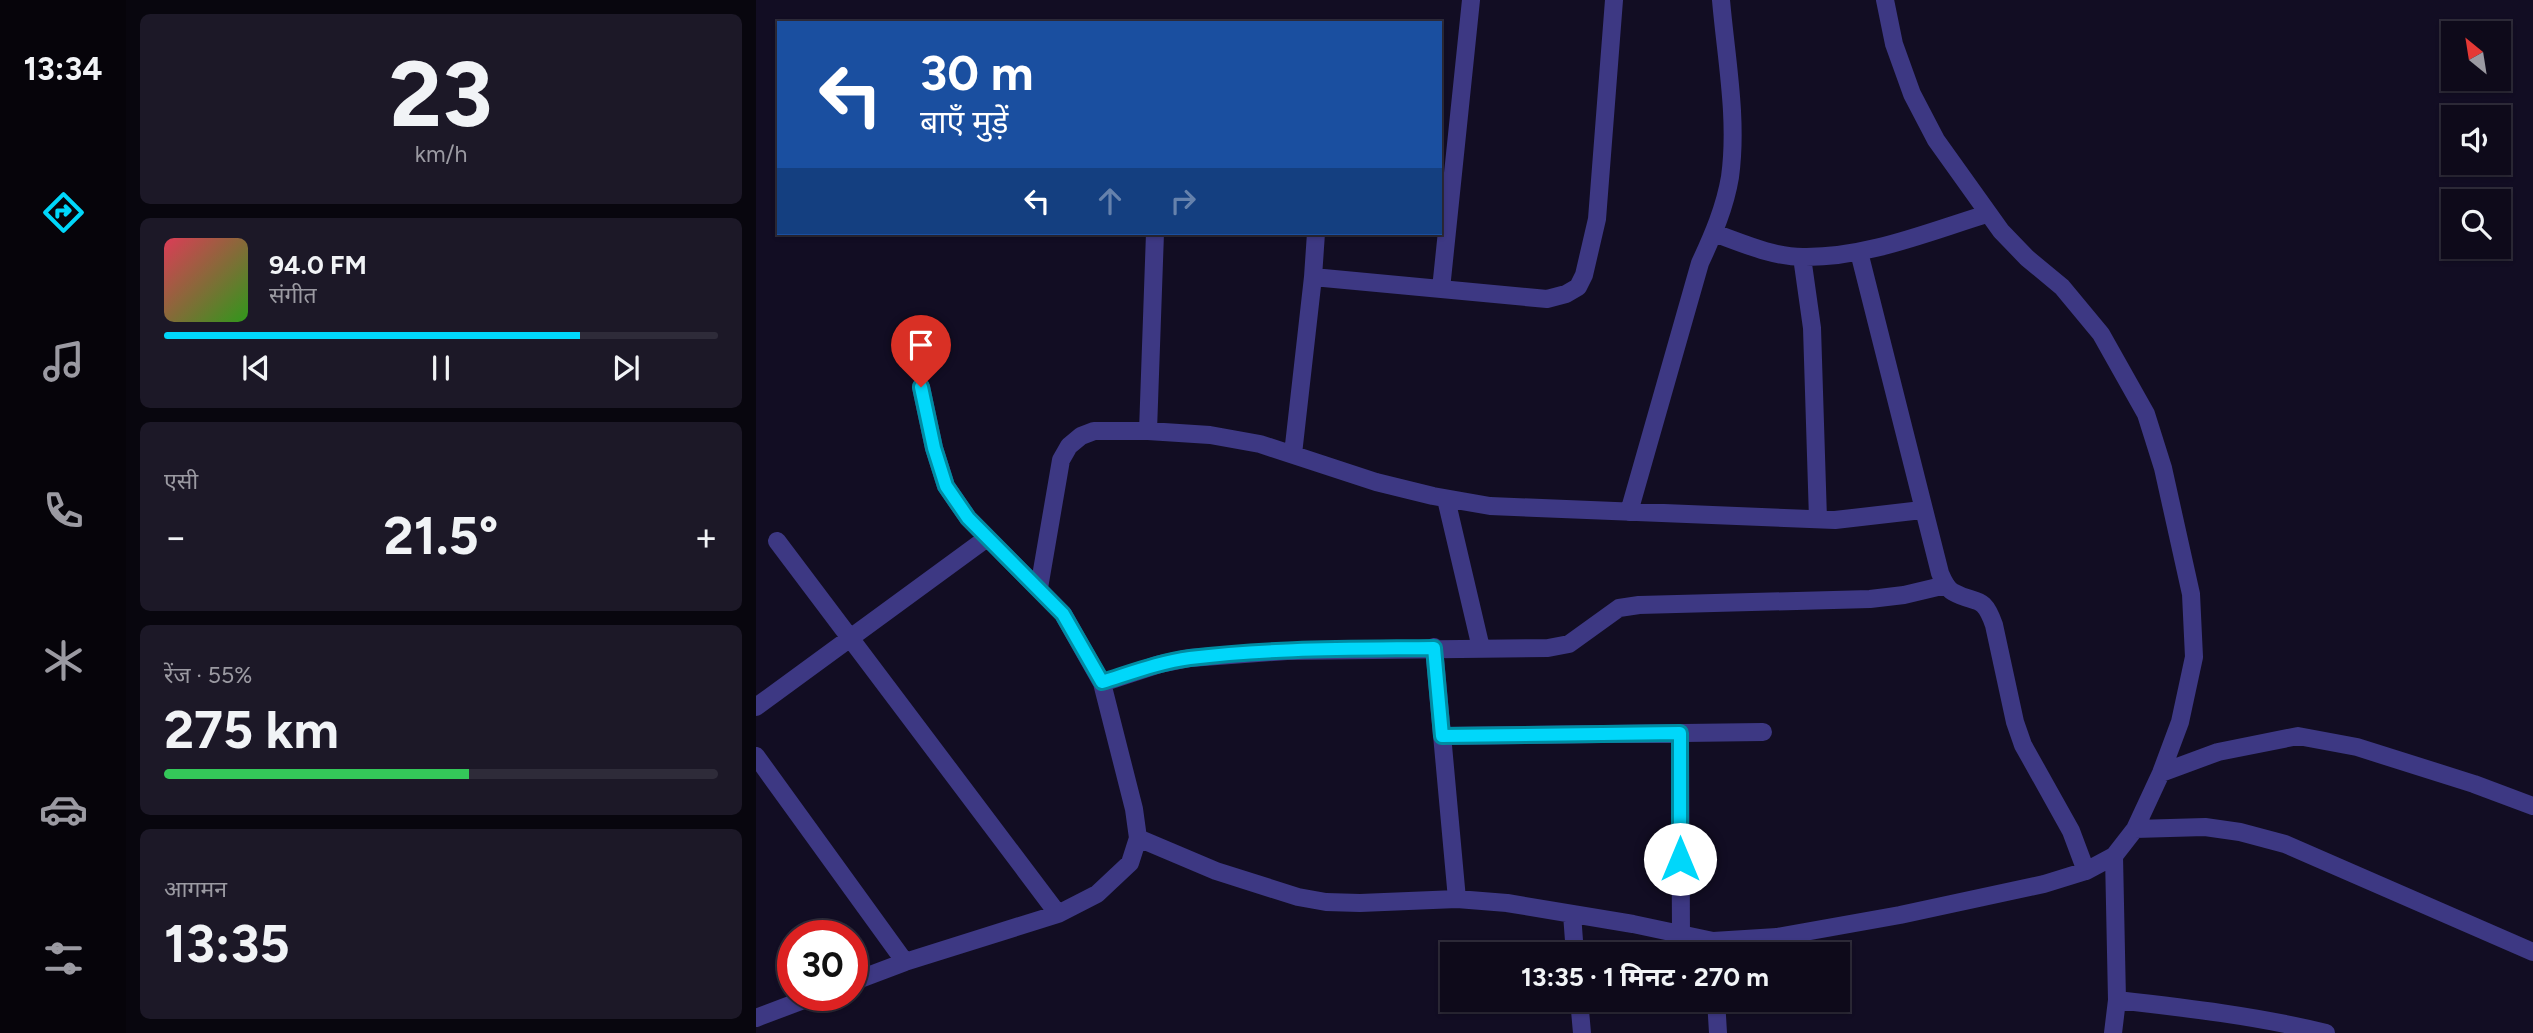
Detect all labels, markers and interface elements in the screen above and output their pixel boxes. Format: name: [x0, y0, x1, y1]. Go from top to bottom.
north arrow: [2441, 21, 2511, 91]
map controls: [2441, 21, 2511, 259]
text: 23: [389, 40, 493, 149]
text: 30 m: [920, 43, 1033, 102]
icon: left: [805, 49, 896, 140]
text: 13:34: [24, 50, 102, 88]
text: बाएँ मुड़ें: [920, 103, 1008, 141]
button: sound: [2441, 105, 2511, 175]
text: km/h: [415, 140, 467, 168]
icon: left: [1018, 182, 1056, 220]
icon: ahead: [1091, 182, 1129, 220]
icon: right: [1164, 182, 1202, 220]
icon: directions: [39, 188, 88, 237]
button: search: [2441, 189, 2511, 259]
text: 94.0 FM: [269, 249, 367, 281]
text: संगीत: [269, 281, 317, 309]
pin: [891, 315, 951, 387]
icon: arrive: [902, 326, 940, 364]
icon: music: [39, 337, 88, 386]
icon: previous: [237, 349, 275, 387]
icon: pause: [422, 349, 460, 387]
icon: next: [607, 349, 645, 387]
text: एसी: [164, 467, 198, 495]
icon: phone: [39, 486, 88, 535]
text: 21.5°: [384, 505, 498, 567]
text: −: [164, 514, 188, 560]
text: +: [694, 514, 718, 560]
icon: climate: [39, 636, 88, 685]
text: रेंज · 55%: [164, 661, 252, 689]
text: 275 km: [164, 699, 339, 761]
icon: car: [39, 785, 88, 834]
position arrow: [1643, 822, 1717, 896]
text: आगमन: [164, 875, 227, 903]
text: 13:35: [164, 913, 290, 975]
speed limit sign: 30: [777, 920, 868, 1011]
icon: filters: [39, 934, 88, 983]
text: 13:35 · 1 मिनट · 270 m: [1521, 961, 1769, 993]

